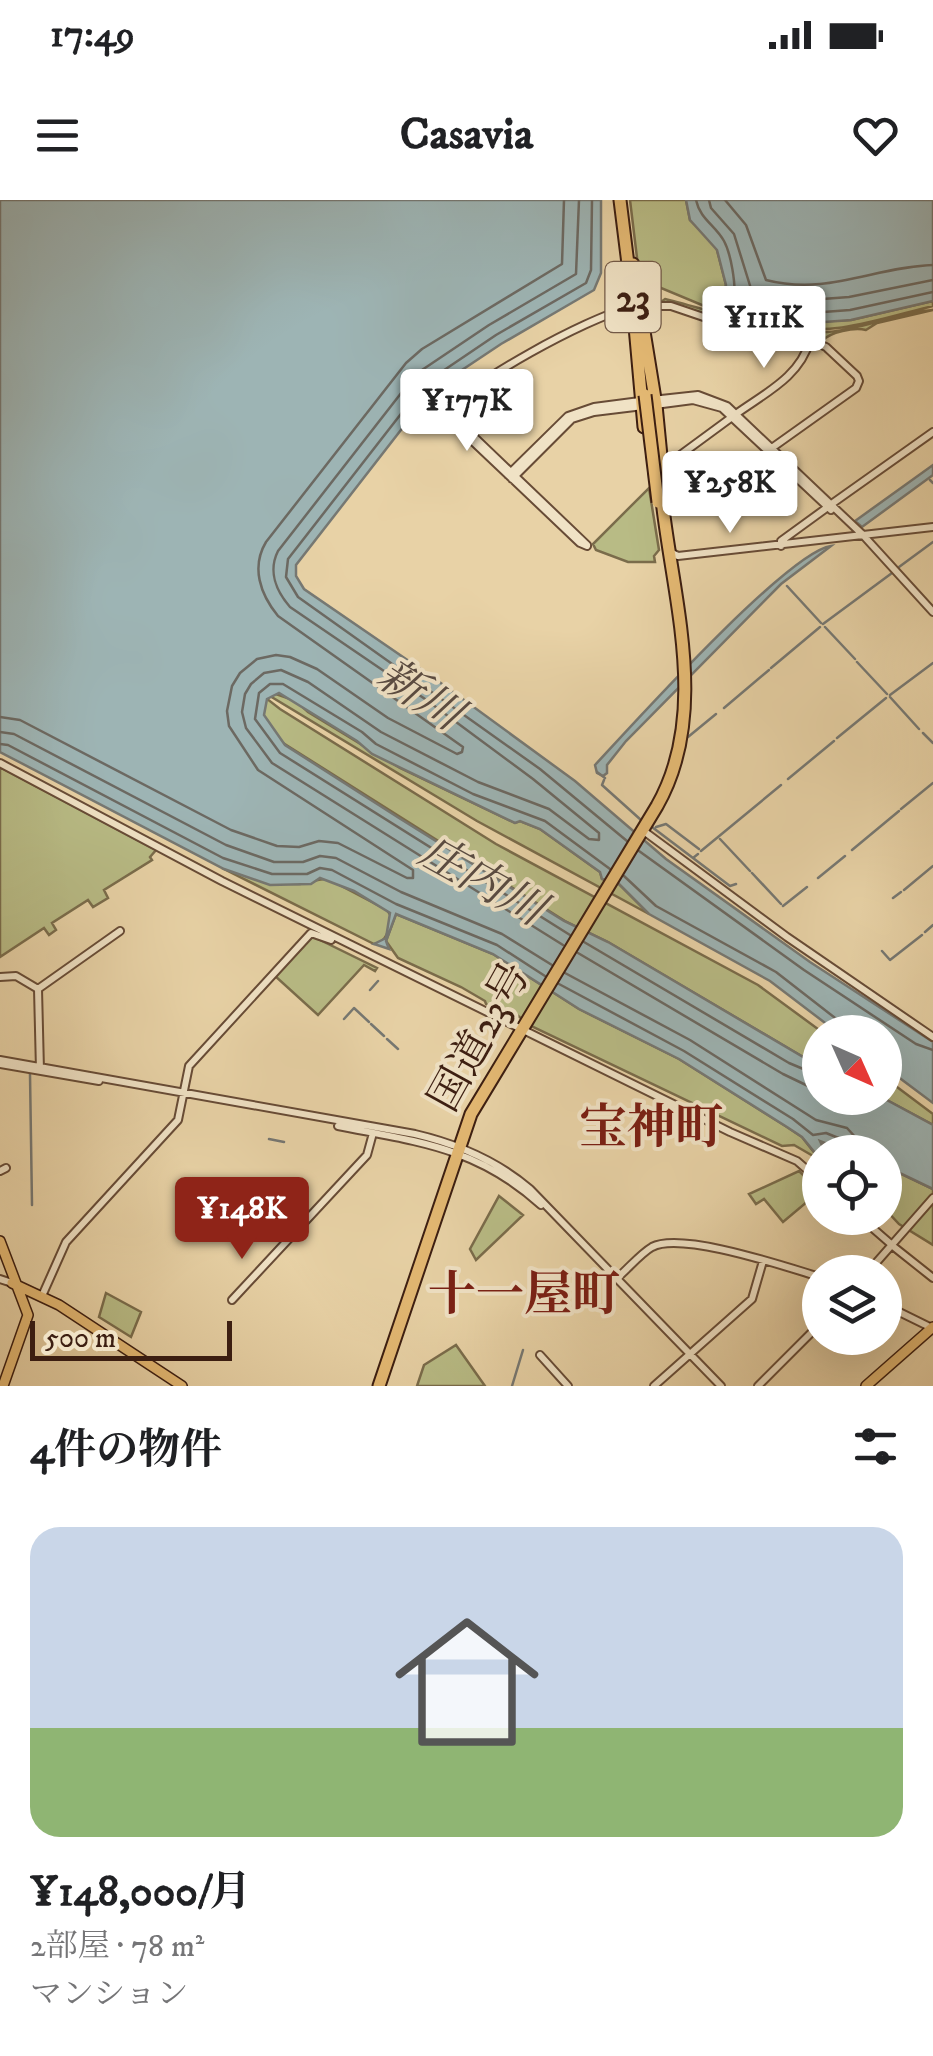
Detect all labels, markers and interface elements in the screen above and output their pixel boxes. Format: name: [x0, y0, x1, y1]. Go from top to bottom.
text: 17:49: [50, 11, 135, 59]
text: Casavia: [400, 107, 533, 163]
icon: menu: [30, 108, 85, 163]
icon: heart: [848, 108, 903, 163]
road number: 23: [606, 262, 660, 332]
pin: ¥111K: [694, 286, 834, 371]
text: ¥111K: [724, 298, 804, 338]
pin: ¥177K: [397, 369, 537, 454]
text: ¥177K: [422, 381, 512, 421]
pin: ¥258K: [660, 451, 800, 536]
text: ¥258K: [684, 463, 776, 503]
water label: 新川: [366, 648, 477, 746]
water label: 庄内川: [409, 824, 559, 941]
street label: 国道23号: [419, 954, 543, 1121]
north arrow: [802, 1015, 902, 1115]
map controls: [802, 1015, 902, 1355]
district label: 宝神町: [579, 1099, 723, 1159]
button: locate: [802, 1135, 902, 1235]
pin: ¥148K: [172, 1177, 312, 1262]
text: ¥148K: [197, 1189, 287, 1229]
button: layers: [802, 1255, 902, 1355]
district label: 十一屋町: [428, 1266, 620, 1326]
scale bar: [30, 1316, 232, 1360]
text: 500 m: [45, 1321, 116, 1356]
icon: filters: [848, 1419, 903, 1474]
text: 4件の物件: [30, 1425, 222, 1477]
icon: home: [377, 1592, 557, 1772]
text: ¥148,000/月: [30, 1867, 251, 1919]
text: 2部屋 · 78 m²: [30, 1927, 204, 1967]
text: マンション: [30, 1975, 189, 2015]

